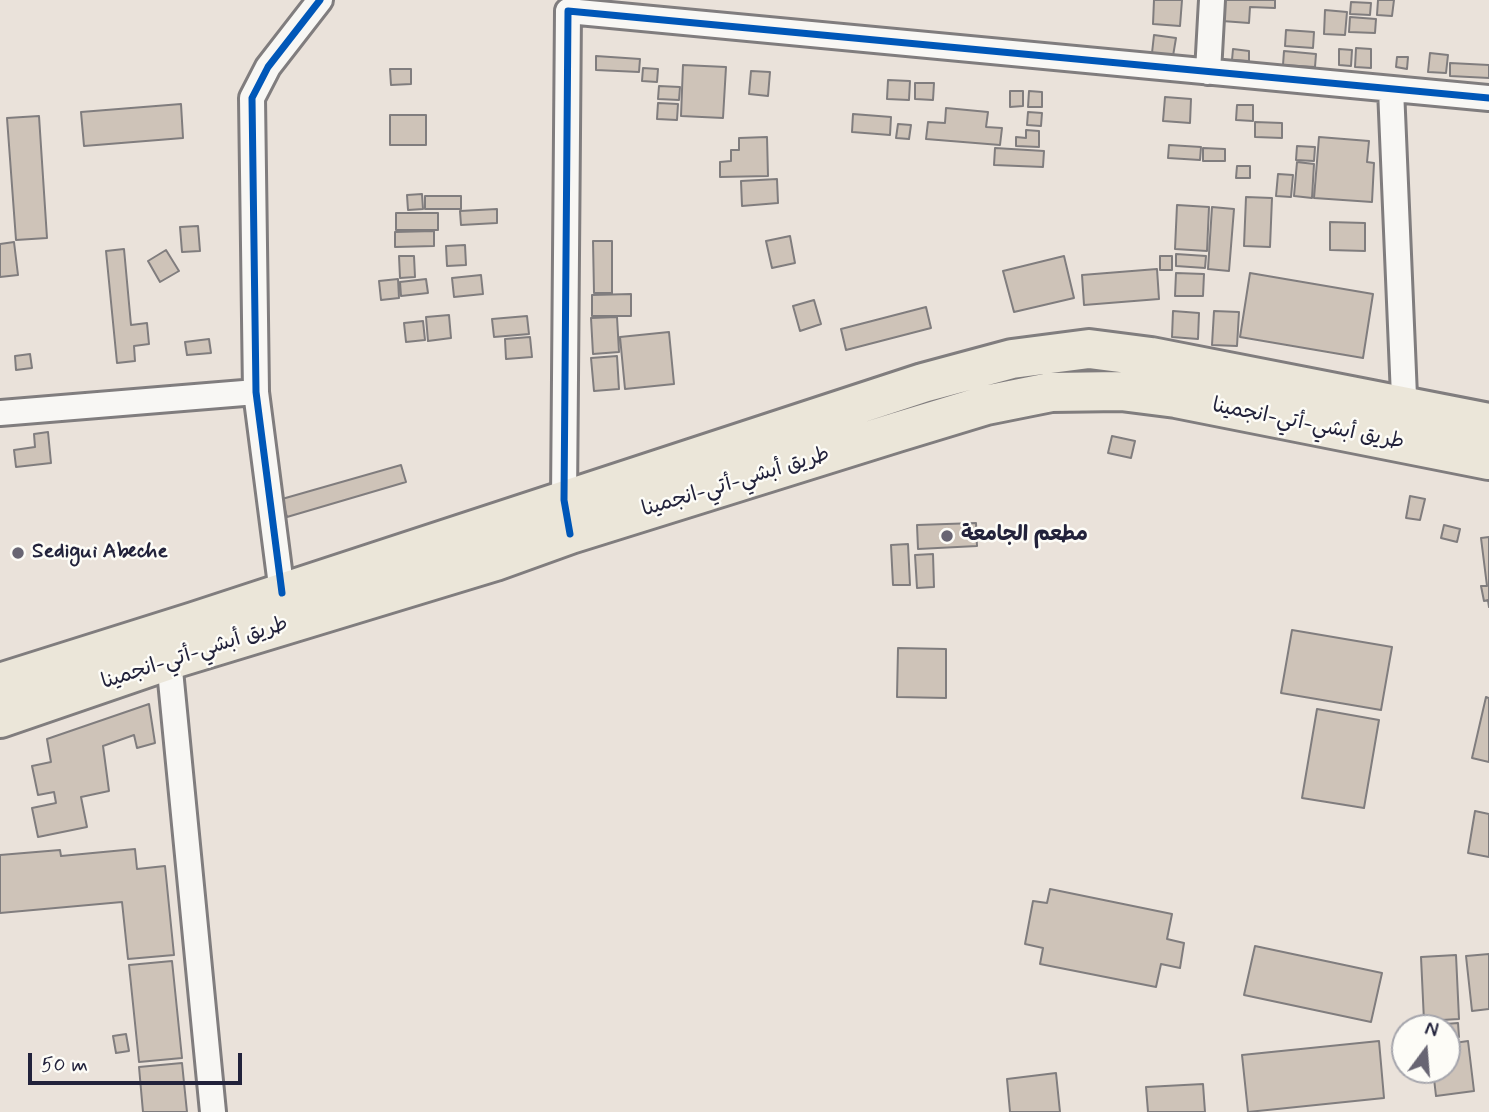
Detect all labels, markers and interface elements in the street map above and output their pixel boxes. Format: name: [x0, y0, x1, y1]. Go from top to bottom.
street label: طريق أبشي-أتي-انجمينا: [1210, 394, 1406, 456]
street label: طريق أبشي-أتي-انجمينا: [639, 442, 833, 524]
place label: مطعم الجامعة: [961, 523, 1088, 549]
marker: مطعم الجامعة: [939, 528, 955, 544]
place label: Sedigui Abeche: [32, 540, 168, 566]
marker: Sedigui Abeche: [10, 545, 26, 561]
street label: طريق أبشي-أتي-انجمينا: [98, 612, 292, 696]
north arrow: [1391, 1014, 1461, 1084]
text: N: [1422, 1016, 1441, 1044]
scale bar: [32, 1038, 245, 1082]
text: 50 m: [41, 1051, 88, 1079]

